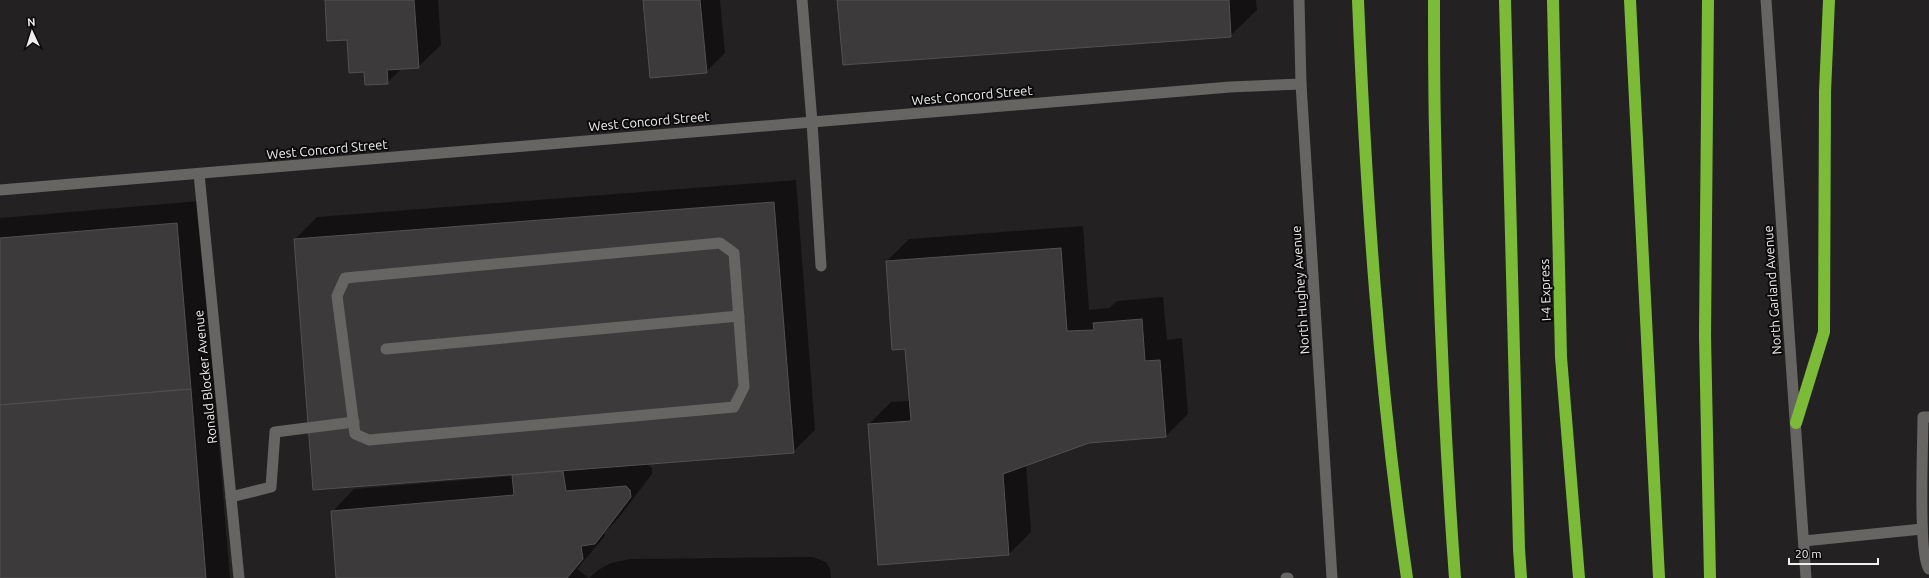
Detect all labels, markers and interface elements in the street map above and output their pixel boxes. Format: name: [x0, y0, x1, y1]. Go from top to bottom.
north arrow: [12, 12, 52, 52]
text: N: [27, 16, 36, 28]
street label: West Concord Street: [911, 83, 1033, 107]
street label: West Concord Street: [588, 109, 710, 133]
street label: West Concord Street: [266, 137, 388, 161]
street label: North Hughey Avenue: [1289, 225, 1311, 355]
street label: North Garland Avenue: [1761, 225, 1783, 355]
street label: I-4 Express: [1537, 258, 1553, 321]
street label: Ronald Blocker Avenue: [191, 309, 219, 445]
scale bar: [1789, 540, 1878, 566]
text: 20 m: [1795, 547, 1822, 560]

